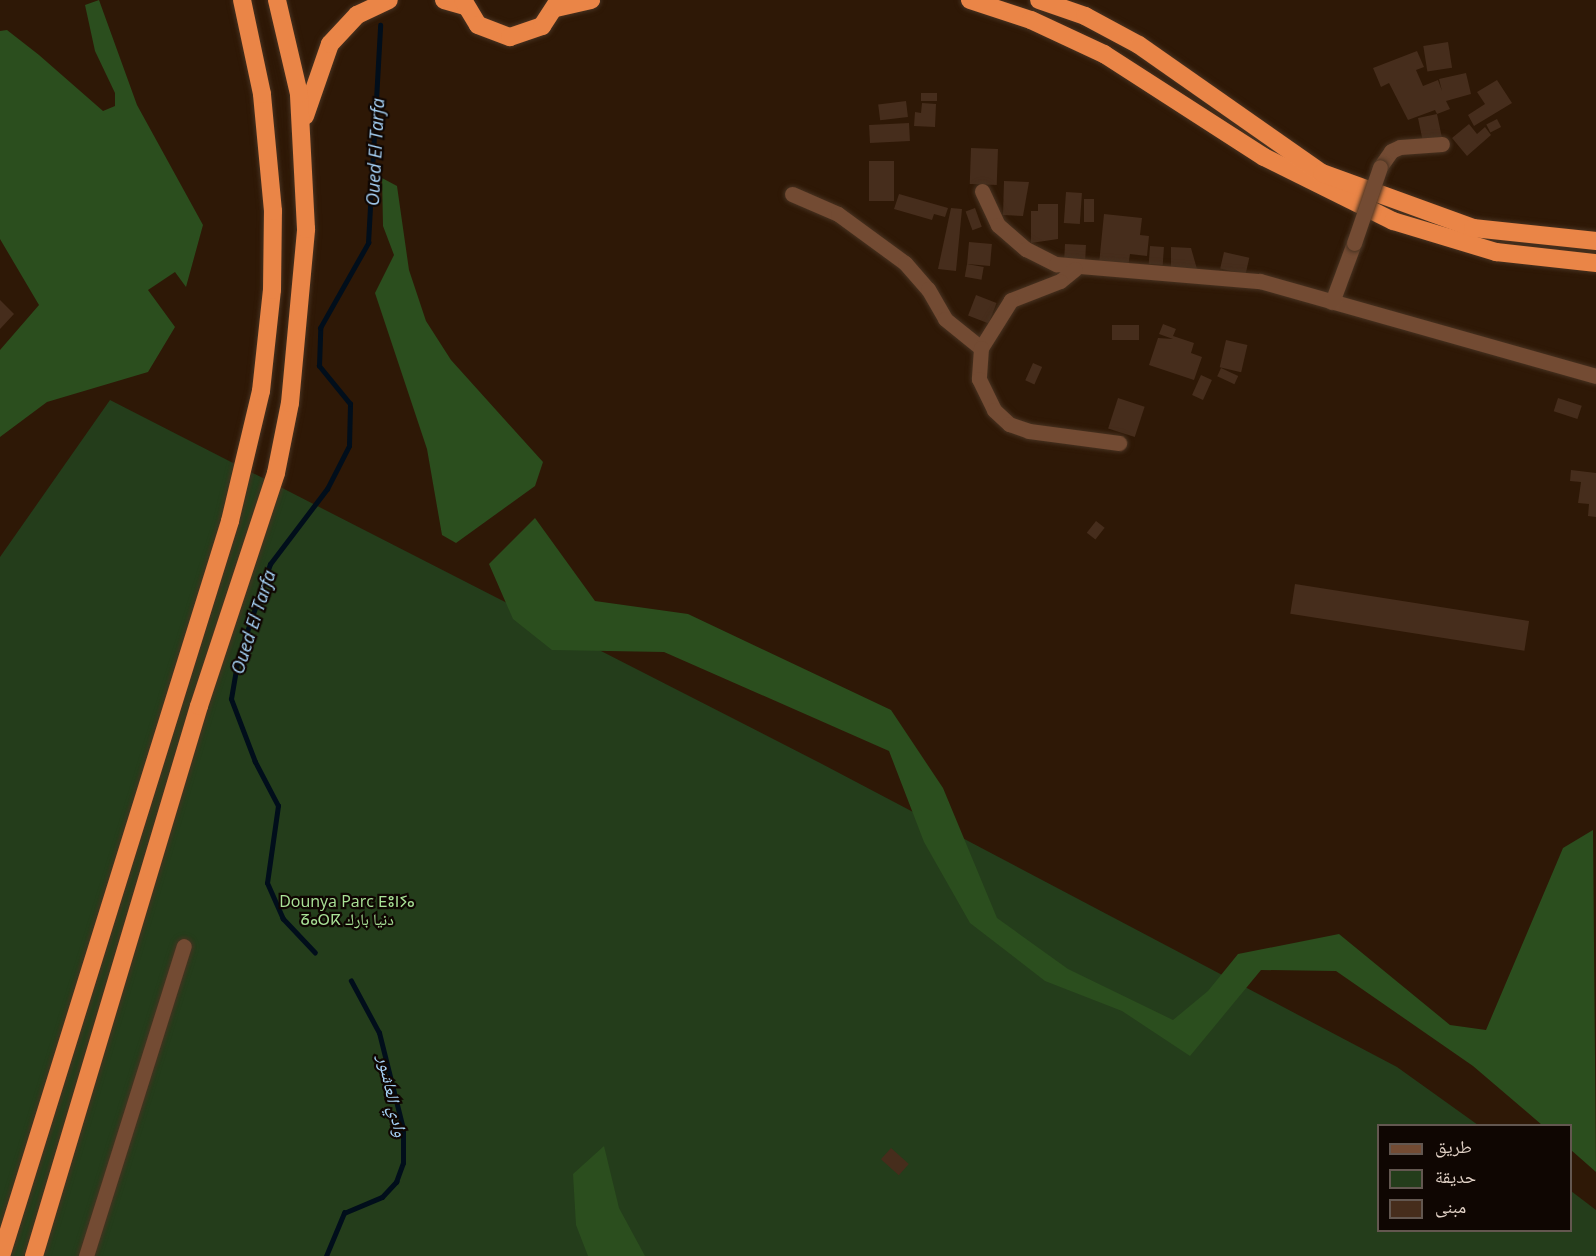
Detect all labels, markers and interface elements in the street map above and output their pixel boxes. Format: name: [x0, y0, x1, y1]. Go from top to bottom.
water label: Oued El Tarfa: [361, 98, 389, 206]
water label: Oued El Tarfa: [226, 567, 280, 677]
park label: Dounya Parc ⴹⵓⵏⵢⴰ ⵒⴰⵔⴽ دنيا بارك: [279, 891, 415, 929]
water label: وادي العاشور: [374, 1053, 412, 1139]
legend: [1377, 1124, 1572, 1232]
text: طريق: [1435, 1134, 1472, 1158]
text: حديقة: [1435, 1164, 1476, 1188]
text: مبنى: [1435, 1194, 1466, 1218]

